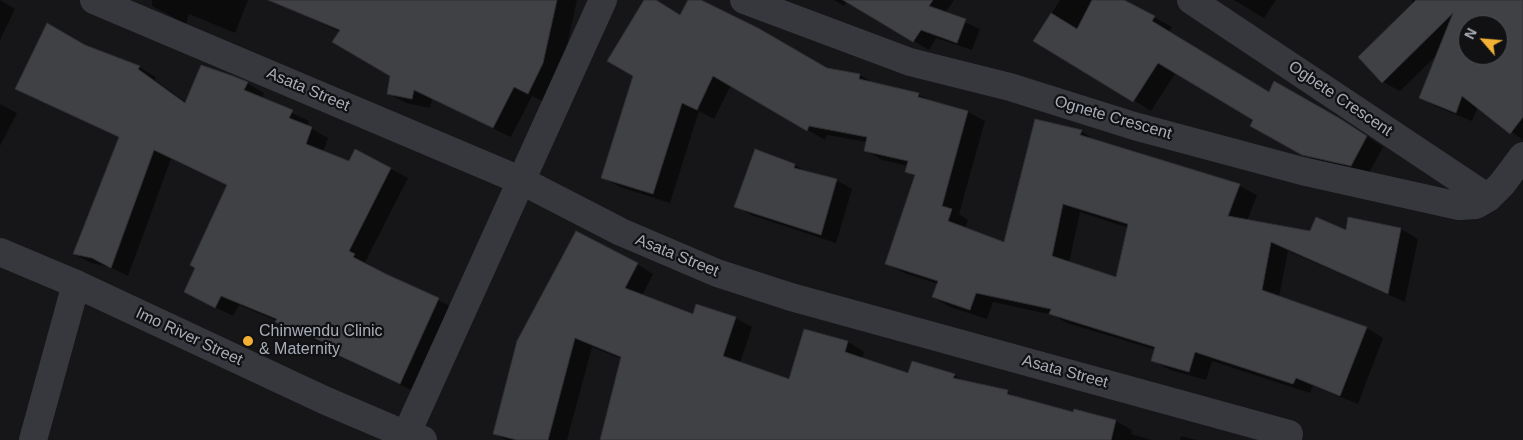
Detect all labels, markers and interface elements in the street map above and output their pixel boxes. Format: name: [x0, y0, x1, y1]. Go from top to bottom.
north arrow: [1458, 15, 1508, 65]
text: N: [1461, 26, 1480, 42]
street label: Ogbete Crescent: [1284, 57, 1396, 141]
street label: Asata Street: [264, 64, 352, 116]
street label: Ognete Crescent: [1052, 92, 1174, 144]
street label: Asata Street: [633, 231, 721, 281]
street label: Imo River Street: [133, 304, 245, 370]
place label: Chinwendu Clinic & Maternity: [259, 322, 383, 360]
marker: Chinwendu Clinic & Maternity: [241, 334, 255, 348]
street label: Asata Street: [1020, 351, 1110, 393]

